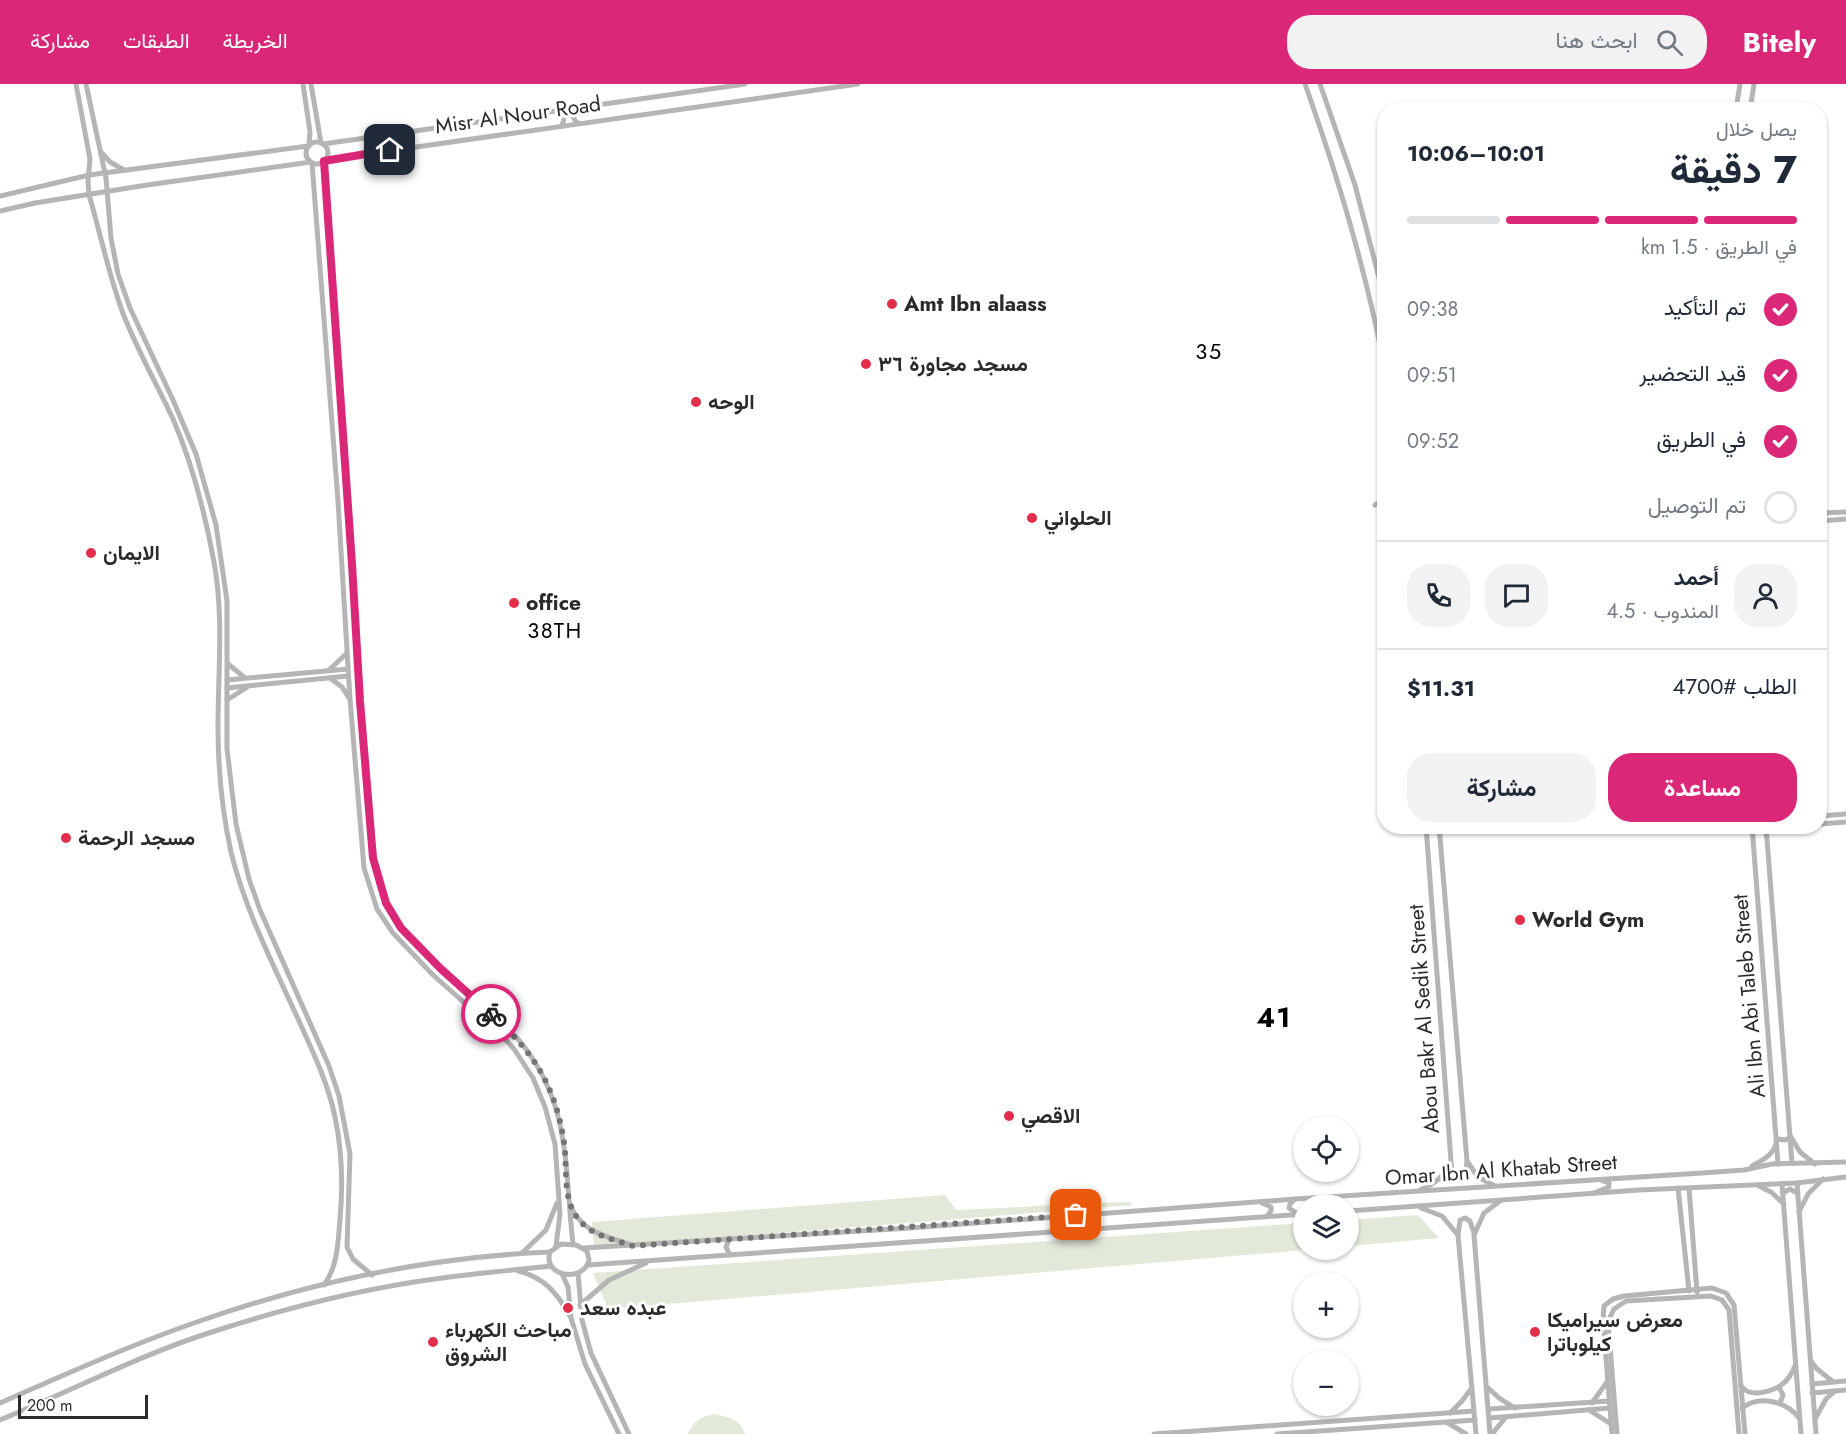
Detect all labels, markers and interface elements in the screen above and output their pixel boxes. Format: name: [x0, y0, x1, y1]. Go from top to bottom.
search box: [1287, 15, 1707, 69]
text: Bitely: [1743, 22, 1816, 63]
text: ابحث هنا: [1555, 24, 1638, 56]
text: مشاركة: [30, 26, 90, 56]
text: الطبقات: [123, 26, 190, 56]
text: الخريطة: [223, 26, 288, 56]
icon: search: [1653, 26, 1686, 59]
street label: Misr Al Nour Road: [433, 89, 603, 141]
text: يصل خلال: [1716, 115, 1797, 144]
pin: [364, 124, 415, 175]
icon: home: [373, 133, 406, 166]
text: 10:01–10:06: [1407, 137, 1545, 169]
text: 7 دقيقة: [1670, 141, 1797, 198]
text: في الطريق · 1.5 km: [1641, 233, 1797, 262]
place label: Amt Ibn alaass: [903, 289, 1047, 319]
text: تم التأكيد: [1664, 291, 1746, 323]
icon: check: [1764, 293, 1797, 326]
text: 09:38: [1407, 295, 1458, 324]
marker: Amt Ibn alaass: [885, 297, 899, 311]
district label: 35: [1195, 335, 1223, 367]
place label: مسجد مجاورة ٣٦: [878, 349, 1028, 379]
marker: مسجد مجاورة ٣٦: [859, 357, 873, 371]
text: قيد التحضير: [1639, 357, 1746, 389]
icon: check: [1764, 359, 1797, 392]
text: 09:51: [1407, 361, 1457, 390]
place label: الوحه: [708, 387, 755, 417]
marker: الوحه: [689, 395, 703, 409]
text: في الطريق: [1656, 423, 1746, 455]
icon: check: [1764, 425, 1797, 458]
text: 09:52: [1407, 427, 1459, 456]
text: تم التوصيل: [1648, 489, 1746, 521]
place label: الحلواني: [1044, 503, 1112, 535]
marker: الحلواني: [1025, 511, 1039, 525]
place label: الايمان: [103, 538, 160, 568]
marker: الايمان: [84, 546, 98, 560]
text: أحمد: [1674, 561, 1719, 593]
button: phone: [1407, 564, 1470, 627]
button: chat: [1485, 564, 1548, 627]
button: person: [1734, 564, 1797, 627]
place label: office: [526, 588, 581, 618]
marker: office: [507, 596, 521, 610]
text: المندوب · 4.5: [1606, 597, 1719, 626]
district label: 38TH: [527, 614, 583, 646]
text: الطلب #4700: [1673, 670, 1797, 702]
text: $11.31: [1407, 672, 1475, 704]
button: مشاركة: [1407, 753, 1596, 822]
button: مساعدة: [1608, 753, 1797, 822]
place label: مسجد الرحمة: [78, 823, 195, 853]
marker: مسجد الرحمة: [59, 831, 73, 845]
street label: Ali Ibn Abi Taleb Street: [1725, 893, 1773, 1099]
street label: Abou Bakr Al Sedik Street: [1401, 903, 1447, 1135]
place label: World Gym: [1532, 905, 1644, 935]
marker: World Gym: [1513, 913, 1527, 927]
courier: [461, 984, 521, 1044]
icon: bike: [475, 998, 508, 1031]
district label: 41: [1256, 998, 1292, 1037]
place label: الاقصي: [1021, 1101, 1081, 1133]
marker: الاقصي: [1002, 1109, 1016, 1123]
map controls: [1293, 1116, 1359, 1416]
button: locate: [1293, 1116, 1359, 1182]
street label: Omar Ibn Al Khatab Street: [1384, 1147, 1618, 1193]
pin: [1050, 1189, 1101, 1240]
button: layers: [1293, 1194, 1359, 1260]
icon: bag: [1059, 1198, 1092, 1231]
button: +: [1293, 1272, 1359, 1338]
place label: عبده سعد: [580, 1293, 667, 1323]
marker: عبده سعد: [561, 1301, 575, 1315]
place label: معرض سيراميكا كيلوباترا: [1547, 1305, 1683, 1359]
place label: مباحث الكهرباء الشروق: [445, 1315, 572, 1369]
marker: معرض سيراميكا كيلوباترا: [1528, 1325, 1542, 1339]
marker: مباحث الكهرباء الشروق: [426, 1335, 440, 1349]
button: −: [1293, 1350, 1359, 1416]
scale bar: [18, 1392, 148, 1420]
text: 200 m: [27, 1394, 73, 1417]

